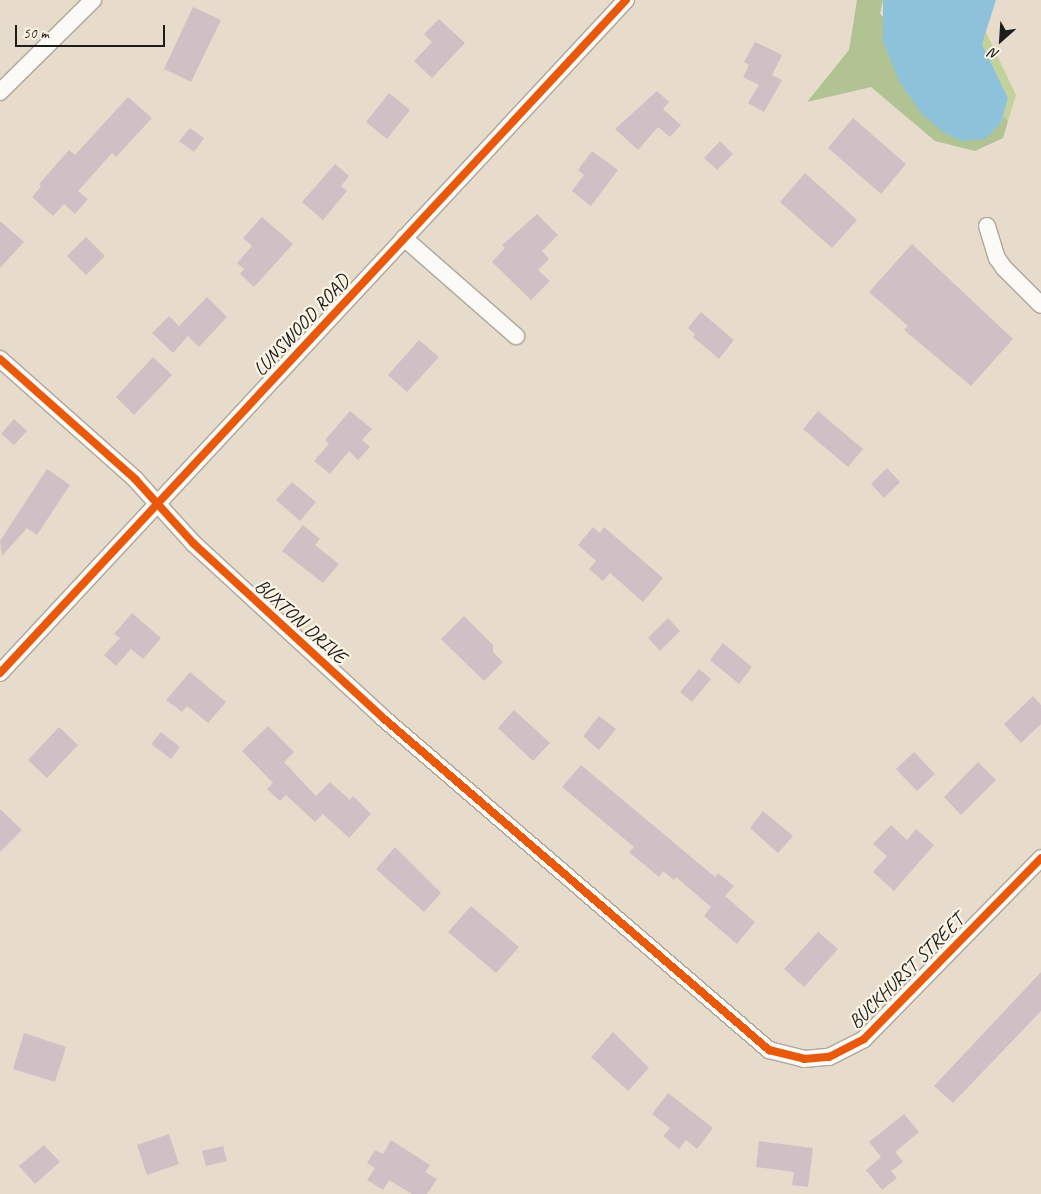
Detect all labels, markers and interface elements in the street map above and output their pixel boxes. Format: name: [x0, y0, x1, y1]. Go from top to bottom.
scale bar: [18, 15, 168, 47]
north arrow: [976, 15, 1026, 65]
text: 50 m: [23, 24, 49, 43]
text: N: [987, 44, 1002, 63]
street label: LUNSWOOD ROAD: [248, 269, 354, 381]
street label: BUXTON DRIVE: [250, 573, 352, 669]
street label: BUCKHURST STREET: [844, 909, 968, 1033]

